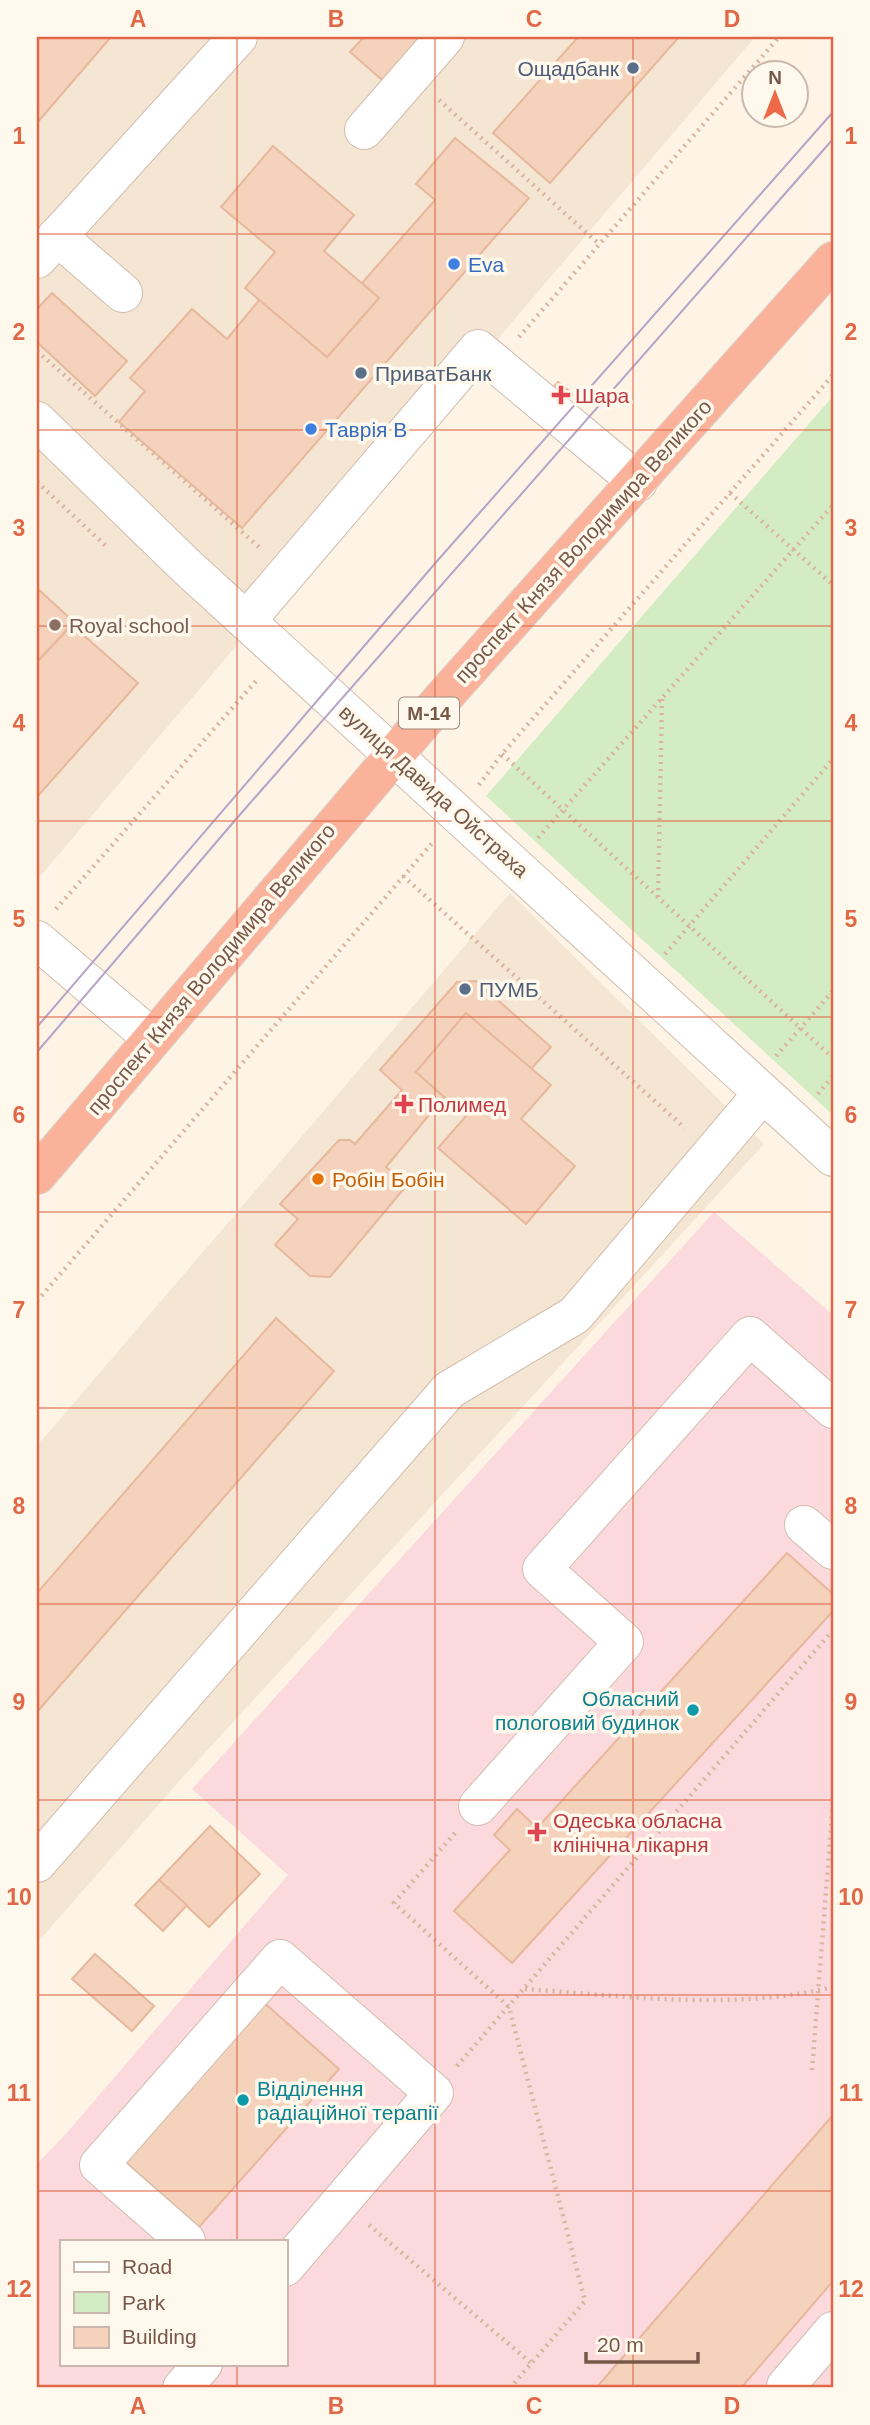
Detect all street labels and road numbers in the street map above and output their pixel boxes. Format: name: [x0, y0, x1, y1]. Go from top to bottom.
street label: проспект Князя Володимира Великого: [450, 395, 716, 687]
road number: М-14: [399, 698, 459, 728]
street label: вулиця Давида Ойстраха: [335, 700, 533, 882]
street label: проспект Князя Володимира Великого: [82, 819, 340, 1119]

